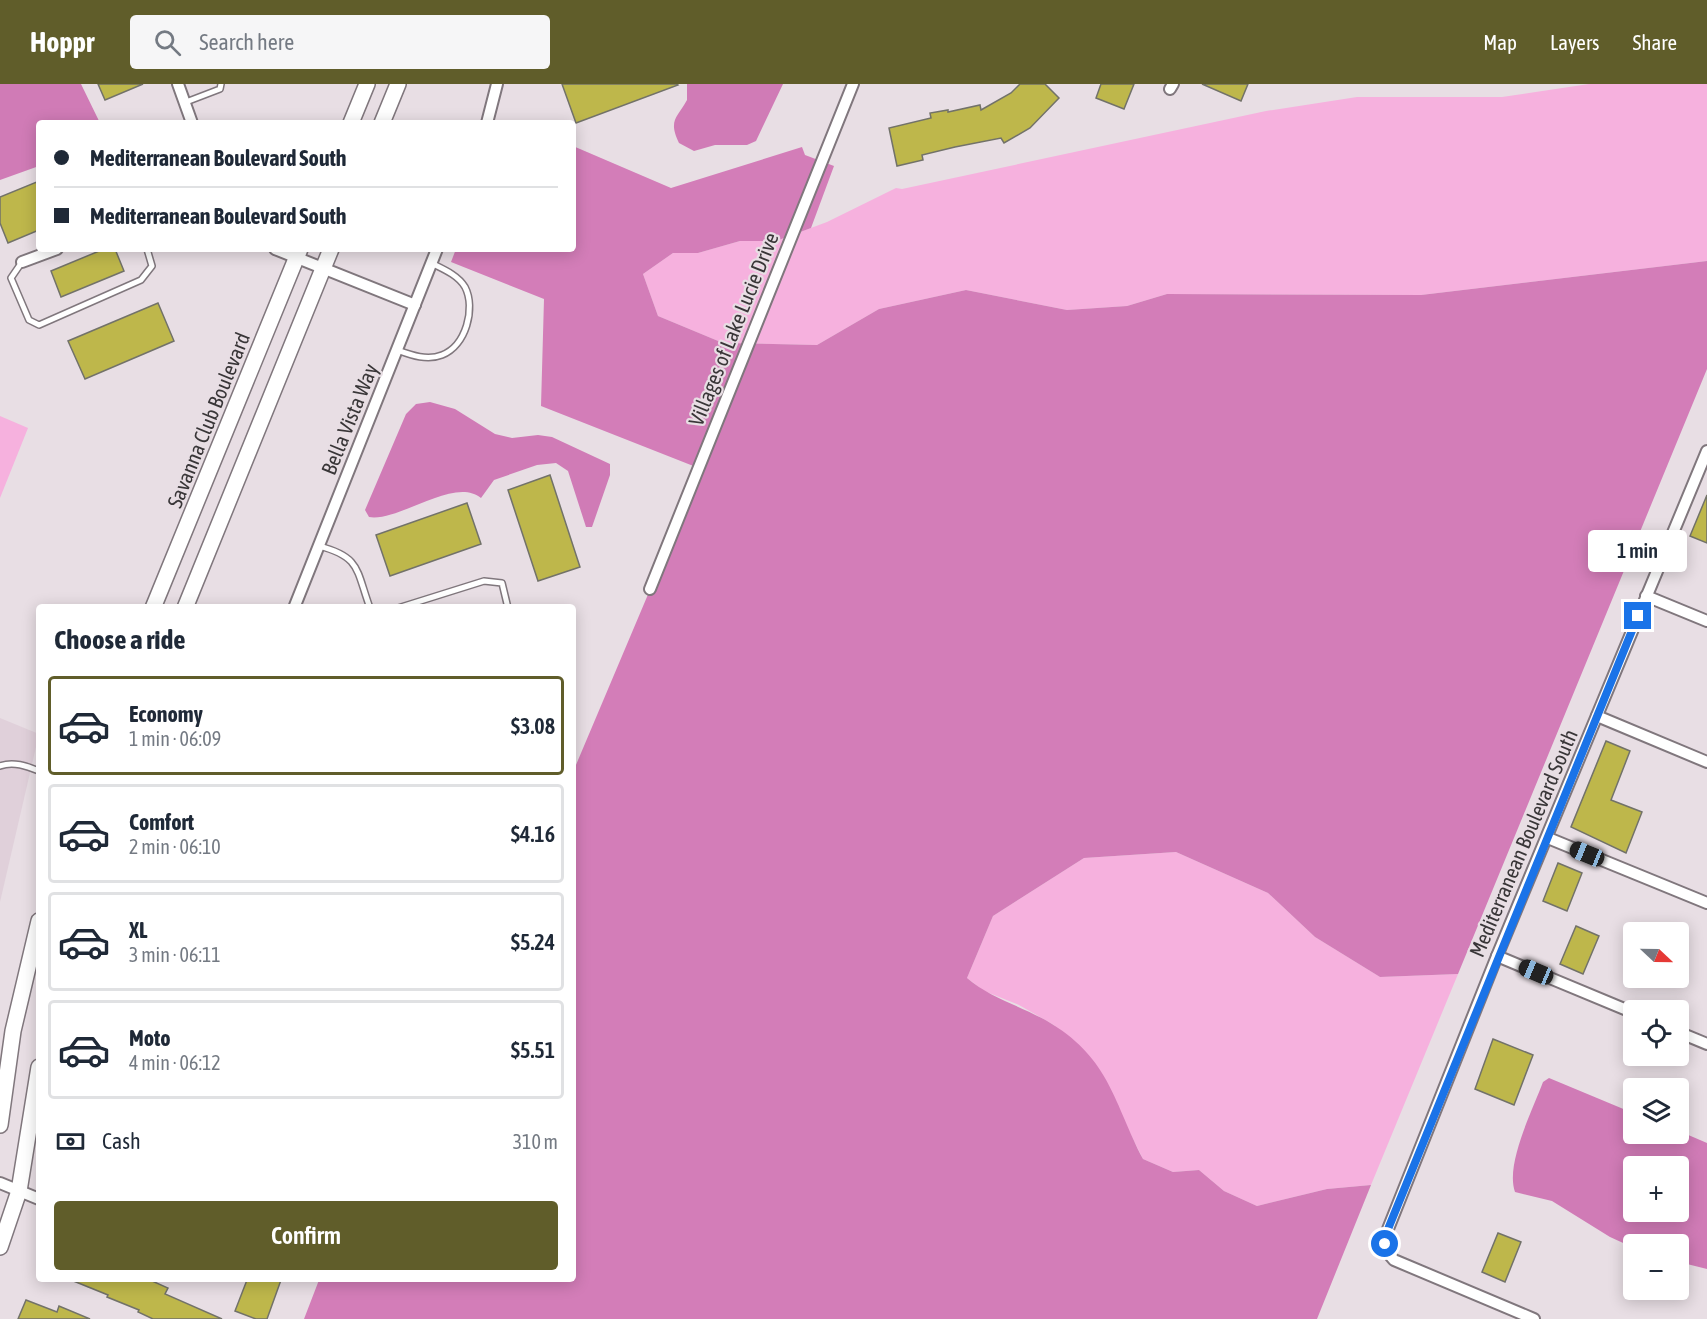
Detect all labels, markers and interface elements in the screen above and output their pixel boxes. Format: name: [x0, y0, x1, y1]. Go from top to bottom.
search box: [130, 15, 550, 69]
text: Hoppr: [30, 26, 94, 58]
icon: search: [151, 26, 184, 59]
text: Search here: [199, 29, 294, 55]
text: Map: [1483, 30, 1517, 54]
text: Layers: [1550, 30, 1600, 54]
text: Share: [1633, 30, 1677, 54]
text: Mediterranean Boulevard South: [90, 145, 347, 171]
text: Mediterranean Boulevard South: [90, 203, 347, 229]
street label: Villages of Lake Lucie Drive: [683, 229, 783, 429]
street label: Savanna Club Boulevard: [162, 329, 254, 511]
street label: Bella Vista Way: [316, 360, 382, 478]
callout: 1 min: [1588, 529, 1688, 571]
text: 1 min: [1617, 539, 1658, 562]
route end: [1624, 602, 1651, 629]
text: Choose a ride: [54, 624, 186, 655]
icon: car: [57, 699, 111, 753]
text: Economy: [129, 701, 203, 727]
text: $3.08: [511, 713, 555, 739]
street label: Mediterranean Boulevard South: [1464, 726, 1582, 960]
text: 1 min · 06:09: [129, 727, 221, 750]
icon: car: [57, 807, 111, 861]
text: Comfort: [129, 809, 194, 835]
text: $4.16: [511, 821, 555, 847]
text: 2 min · 06:10: [129, 835, 221, 858]
car: [1567, 839, 1607, 869]
icon: car: [57, 915, 111, 969]
text: XL: [129, 917, 147, 943]
north arrow: [1623, 922, 1689, 988]
map controls: [1623, 922, 1689, 1300]
text: $5.24: [511, 929, 555, 955]
text: 3 min · 06:11: [129, 943, 221, 966]
car: [1516, 957, 1556, 987]
button: locate: [1623, 1000, 1689, 1066]
icon: car: [57, 1023, 111, 1077]
text: Moto: [129, 1025, 171, 1051]
text: $5.51: [511, 1037, 555, 1063]
text: 4 min · 06:12: [129, 1051, 221, 1074]
button: layers: [1623, 1078, 1689, 1144]
icon: cash: [54, 1125, 87, 1158]
text: Cash: [102, 1128, 141, 1154]
text: 310 m: [513, 1130, 558, 1153]
button: +: [1623, 1156, 1689, 1222]
button: Confirm: [54, 1201, 558, 1270]
route start: [1371, 1230, 1398, 1257]
button: −: [1623, 1234, 1689, 1300]

